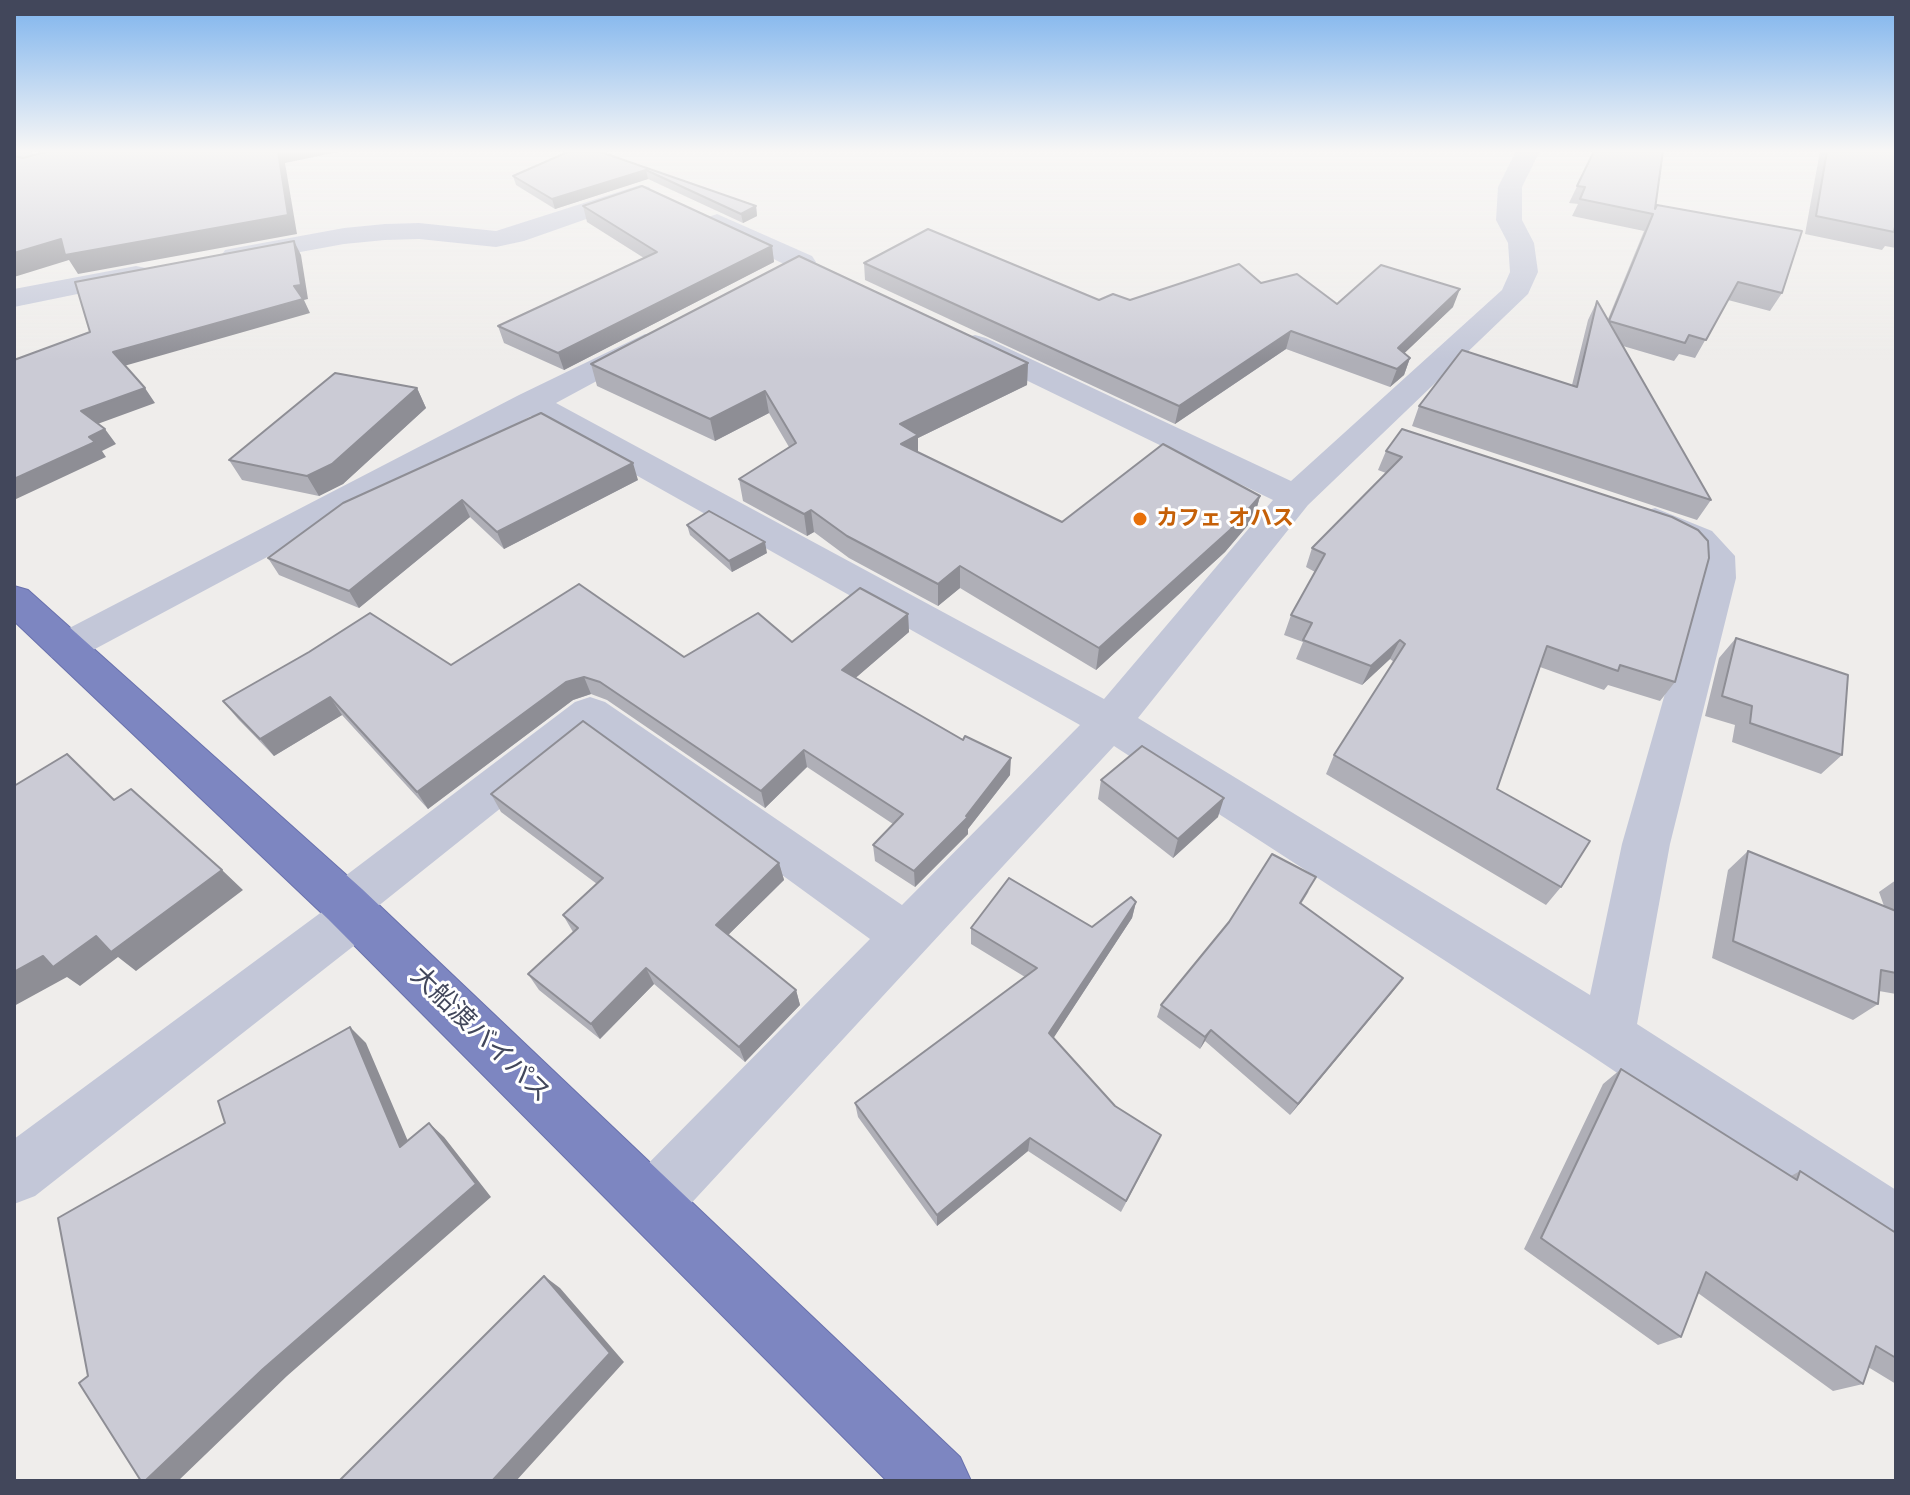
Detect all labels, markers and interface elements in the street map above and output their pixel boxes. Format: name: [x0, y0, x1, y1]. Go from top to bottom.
place label: カフェ オハス: [1156, 506, 1294, 532]
marker: カフェ オハス: [1131, 510, 1149, 528]
street label: 大船渡バイパス: [404, 961, 556, 1109]

